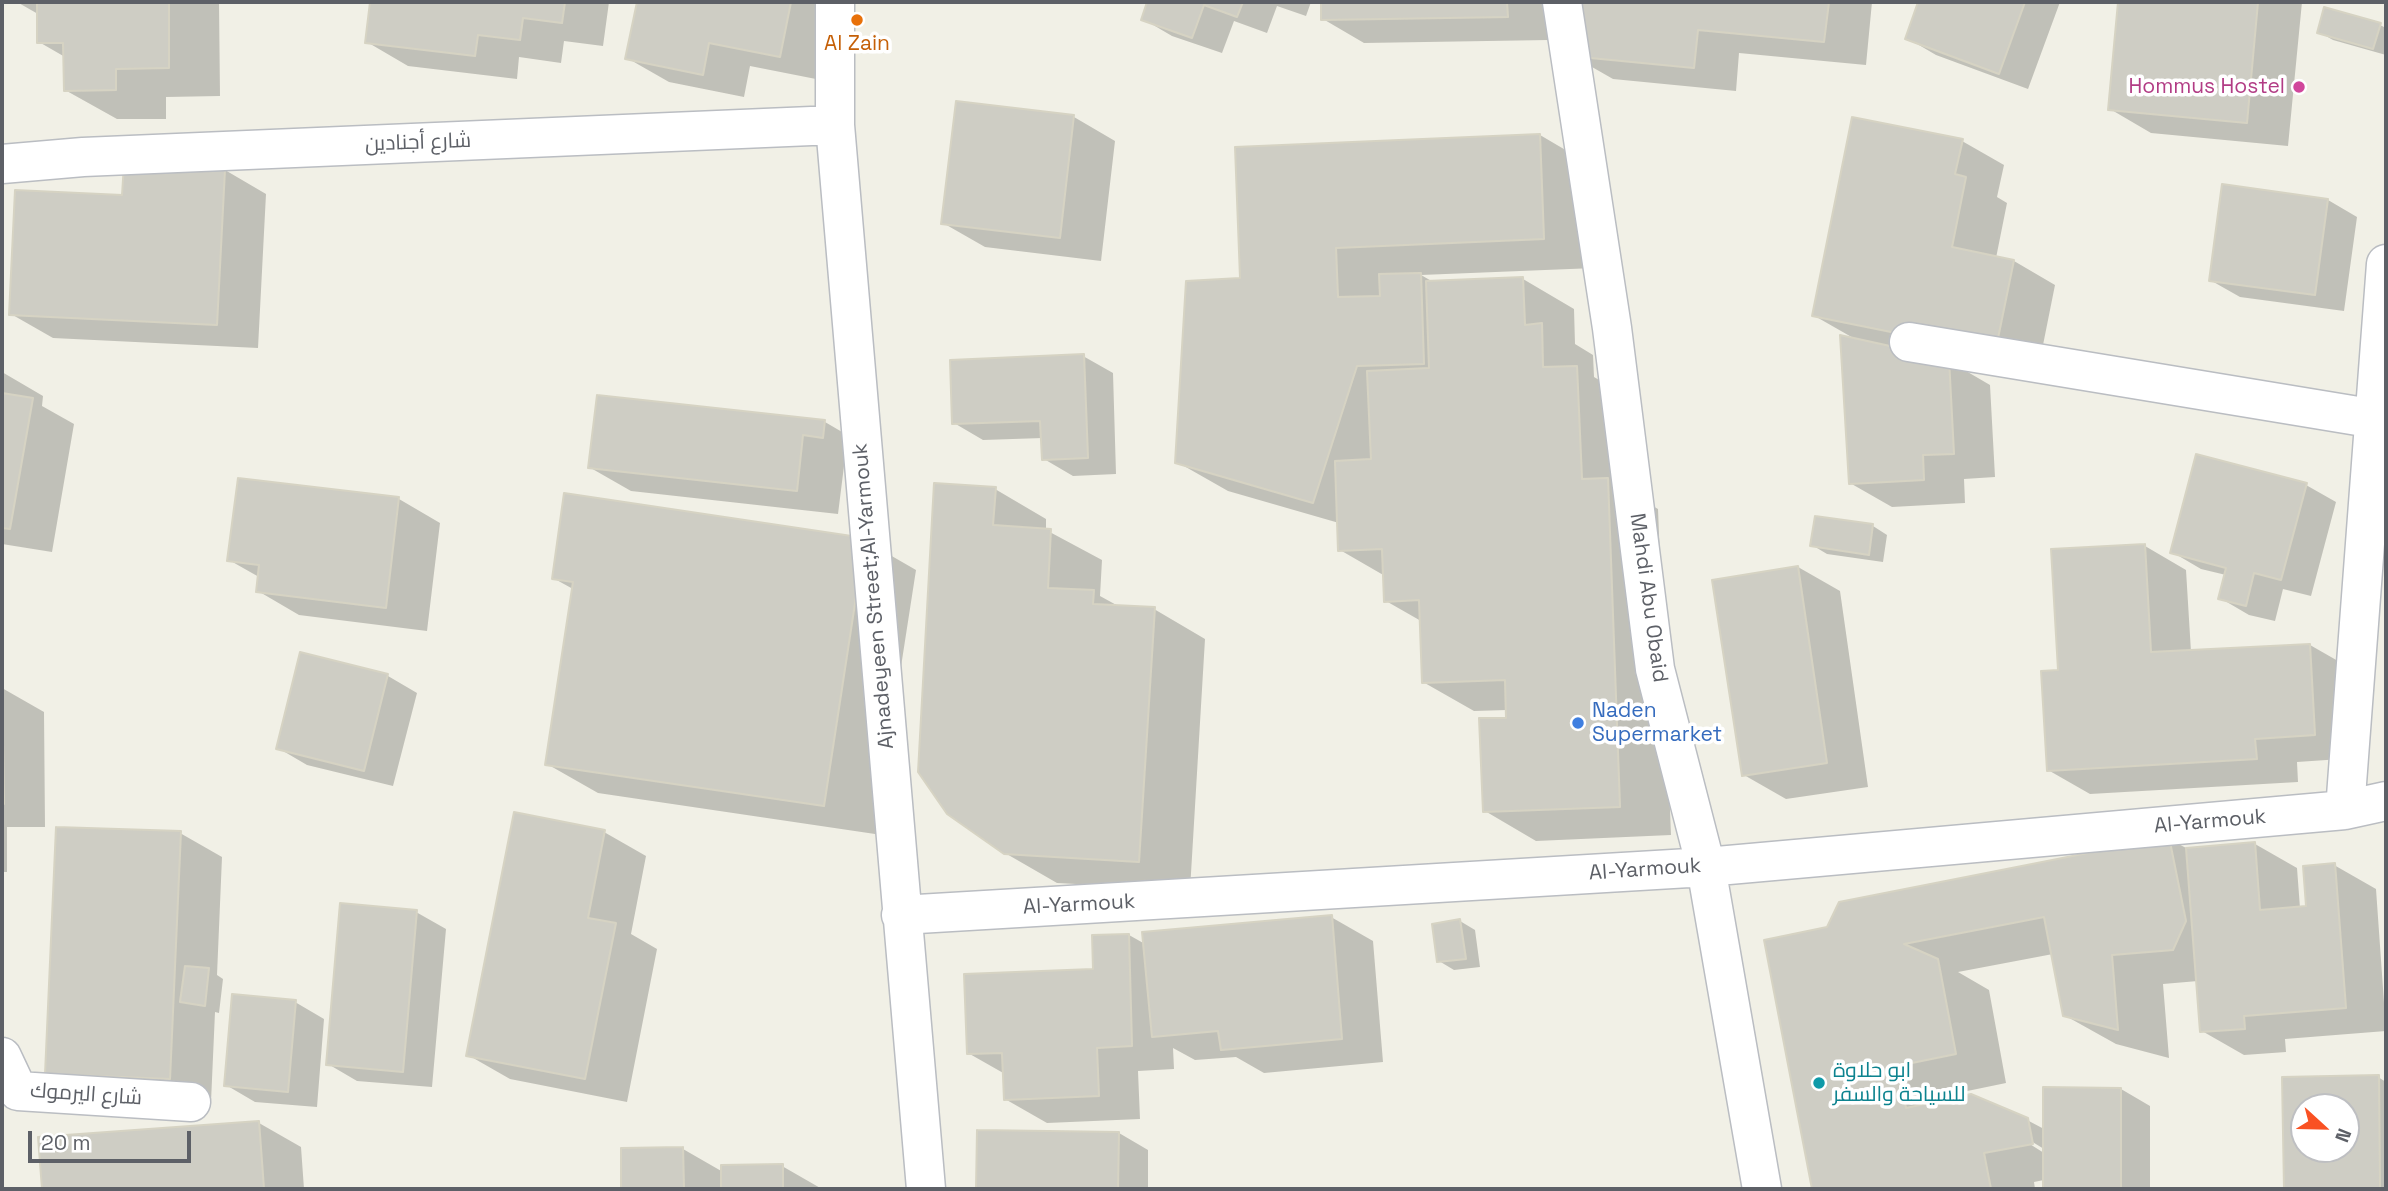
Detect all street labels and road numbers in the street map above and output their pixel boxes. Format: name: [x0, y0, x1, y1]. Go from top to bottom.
street label: شارع أجنادين: [365, 129, 471, 157]
street label: Ajnadeyeen Street;Al-Yarmouk: [848, 442, 900, 750]
street label: Mahdi Abu Obaid: [1624, 512, 1672, 684]
street label: Al-Yarmouk: [2153, 805, 2267, 839]
street label: Al-Yarmouk: [1588, 854, 1702, 886]
street label: Al-Yarmouk: [1022, 889, 1136, 921]
street label: شارع اليرموك: [29, 1079, 143, 1111]

